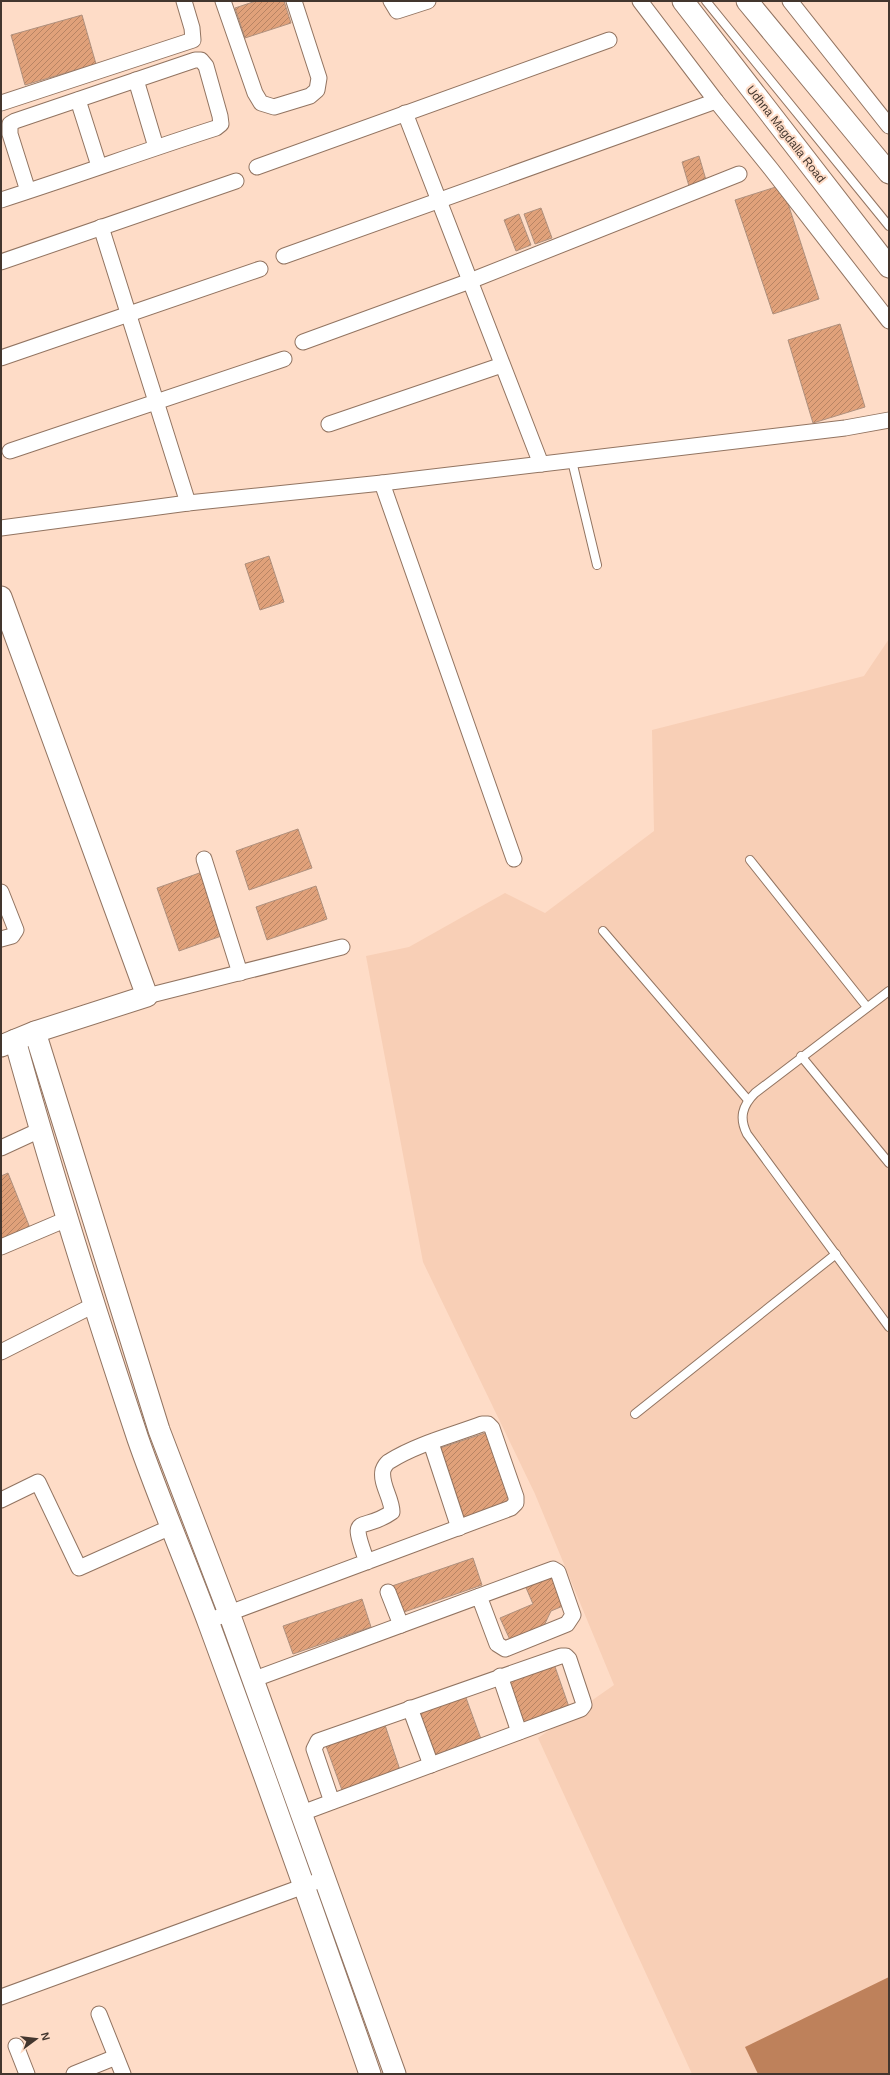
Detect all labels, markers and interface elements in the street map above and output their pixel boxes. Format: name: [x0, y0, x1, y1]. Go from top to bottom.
street label: Udhna Magdalla Road: [744, 83, 828, 185]
north arrow: [16, 2019, 56, 2059]
text: N: [39, 2031, 52, 2042]

